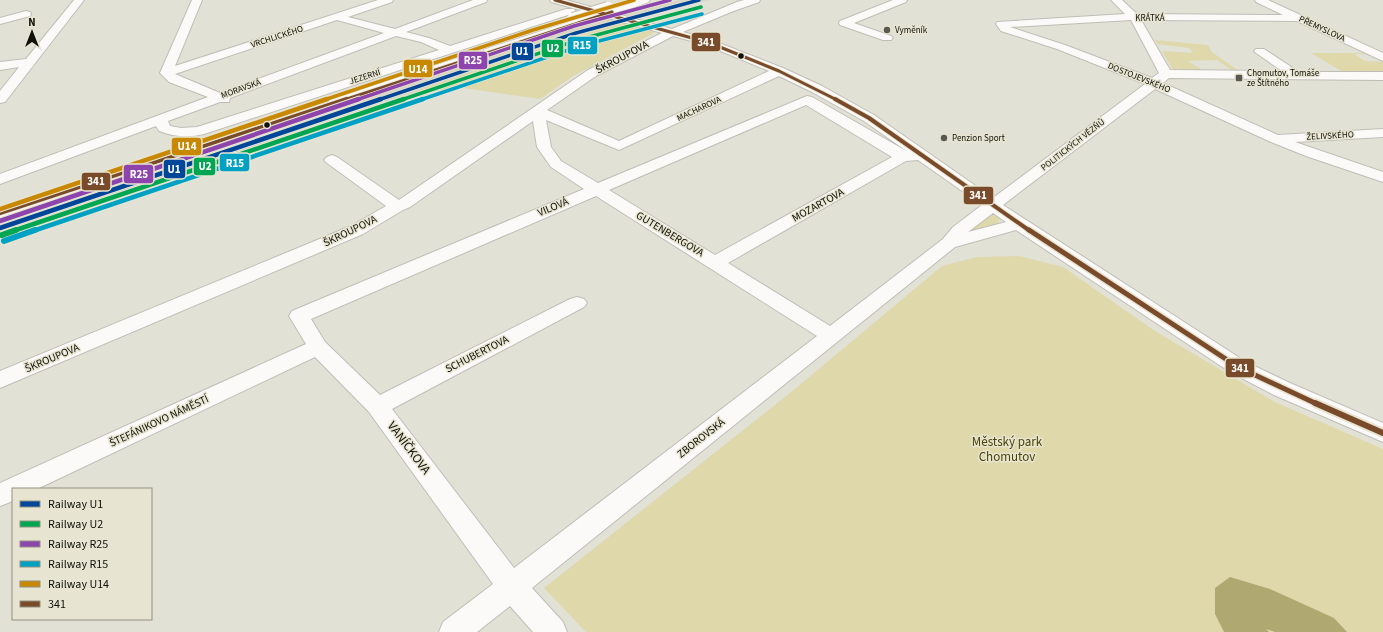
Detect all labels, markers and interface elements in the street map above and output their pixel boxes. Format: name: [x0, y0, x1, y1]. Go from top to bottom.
north arrow: [12, 12, 52, 52]
street label: KRÁTKÁ: [1135, 12, 1165, 25]
street label: PŘEMYSLOVA: [1297, 13, 1347, 45]
text: N: [28, 15, 36, 30]
street label: VRCHLICKÉHO: [249, 22, 305, 52]
place label: Vyměník: [895, 24, 928, 37]
marker: Vyměník: [882, 25, 892, 35]
line badge: 341: [691, 32, 721, 52]
text: 341: [697, 35, 715, 50]
line badge: R15: [567, 36, 598, 55]
street label: ŠKROUPOVA: [593, 37, 651, 77]
text: R15: [573, 38, 591, 53]
line badge: U2: [541, 39, 564, 58]
text: U2: [546, 41, 560, 56]
line badge: U1: [511, 42, 534, 61]
text: U1: [515, 44, 529, 59]
line badge: R25: [458, 51, 488, 70]
unlabelled marker: [736, 51, 746, 61]
text: R25: [464, 53, 482, 68]
line badge: U14: [403, 59, 433, 78]
street label: DOSTOJEVSKÉHO: [1106, 60, 1172, 97]
text: U14: [409, 62, 428, 77]
street label: JEZERNÍ: [348, 66, 383, 88]
place label: Chomutov, Tomáše ze Štítného: [1247, 67, 1320, 90]
marker: Chomutov, Tomáše ze Štítného: [1234, 73, 1244, 83]
street label: MORAVSKÁ: [219, 76, 263, 102]
street label: MACHAROVA: [675, 93, 723, 125]
street label: POLITICKÝCH VĚZŇŮ: [1038, 116, 1108, 174]
unlabelled marker: [262, 120, 272, 130]
street label: ŽELIVSKÉHO: [1306, 128, 1354, 144]
place label: Penzion Sport: [952, 132, 1005, 145]
marker: Penzion Sport: [939, 133, 949, 143]
line badge: U14: [171, 137, 202, 156]
text: U14: [178, 139, 197, 154]
line badge: R15: [219, 153, 250, 172]
text: R15: [226, 156, 244, 171]
line badge: U2: [193, 157, 216, 176]
line badge: U1: [163, 159, 186, 179]
text: U2: [198, 159, 212, 174]
text: U1: [167, 162, 181, 177]
line badge: R25: [123, 164, 154, 184]
text: R25: [130, 167, 148, 182]
line badge: 341: [81, 172, 111, 191]
text: 341: [87, 174, 105, 189]
street label: MOZARTOVA: [789, 185, 847, 225]
line badge: 341: [963, 186, 994, 205]
text: 341: [969, 188, 987, 203]
street label: VILOVÁ: [535, 194, 571, 220]
street label: GUTENBERGOVA: [633, 208, 707, 260]
street label: ŠKROUPOVA: [321, 212, 379, 250]
street label: SCHUBERTOVA: [443, 332, 511, 376]
street label: ŠKROUPOVA: [22, 340, 82, 376]
line badge: 341: [1225, 358, 1255, 378]
text: 341: [1231, 361, 1249, 376]
street label: ŠTEFÁNIKOVO NÁMĚSTÍ: [107, 391, 212, 451]
street label: ZBOROVSKÁ: [674, 415, 728, 461]
street label: VANÍČKOVA: [383, 418, 435, 479]
park label: Městský park Chomutov: [972, 433, 1043, 466]
legend: [12, 488, 152, 620]
text: Railway U1: [48, 496, 103, 513]
text: Railway U2: [48, 516, 103, 533]
text: Railway R25: [48, 536, 108, 553]
text: Railway R15: [48, 556, 108, 573]
text: Railway U14: [48, 576, 109, 593]
text: 341: [48, 596, 66, 613]

